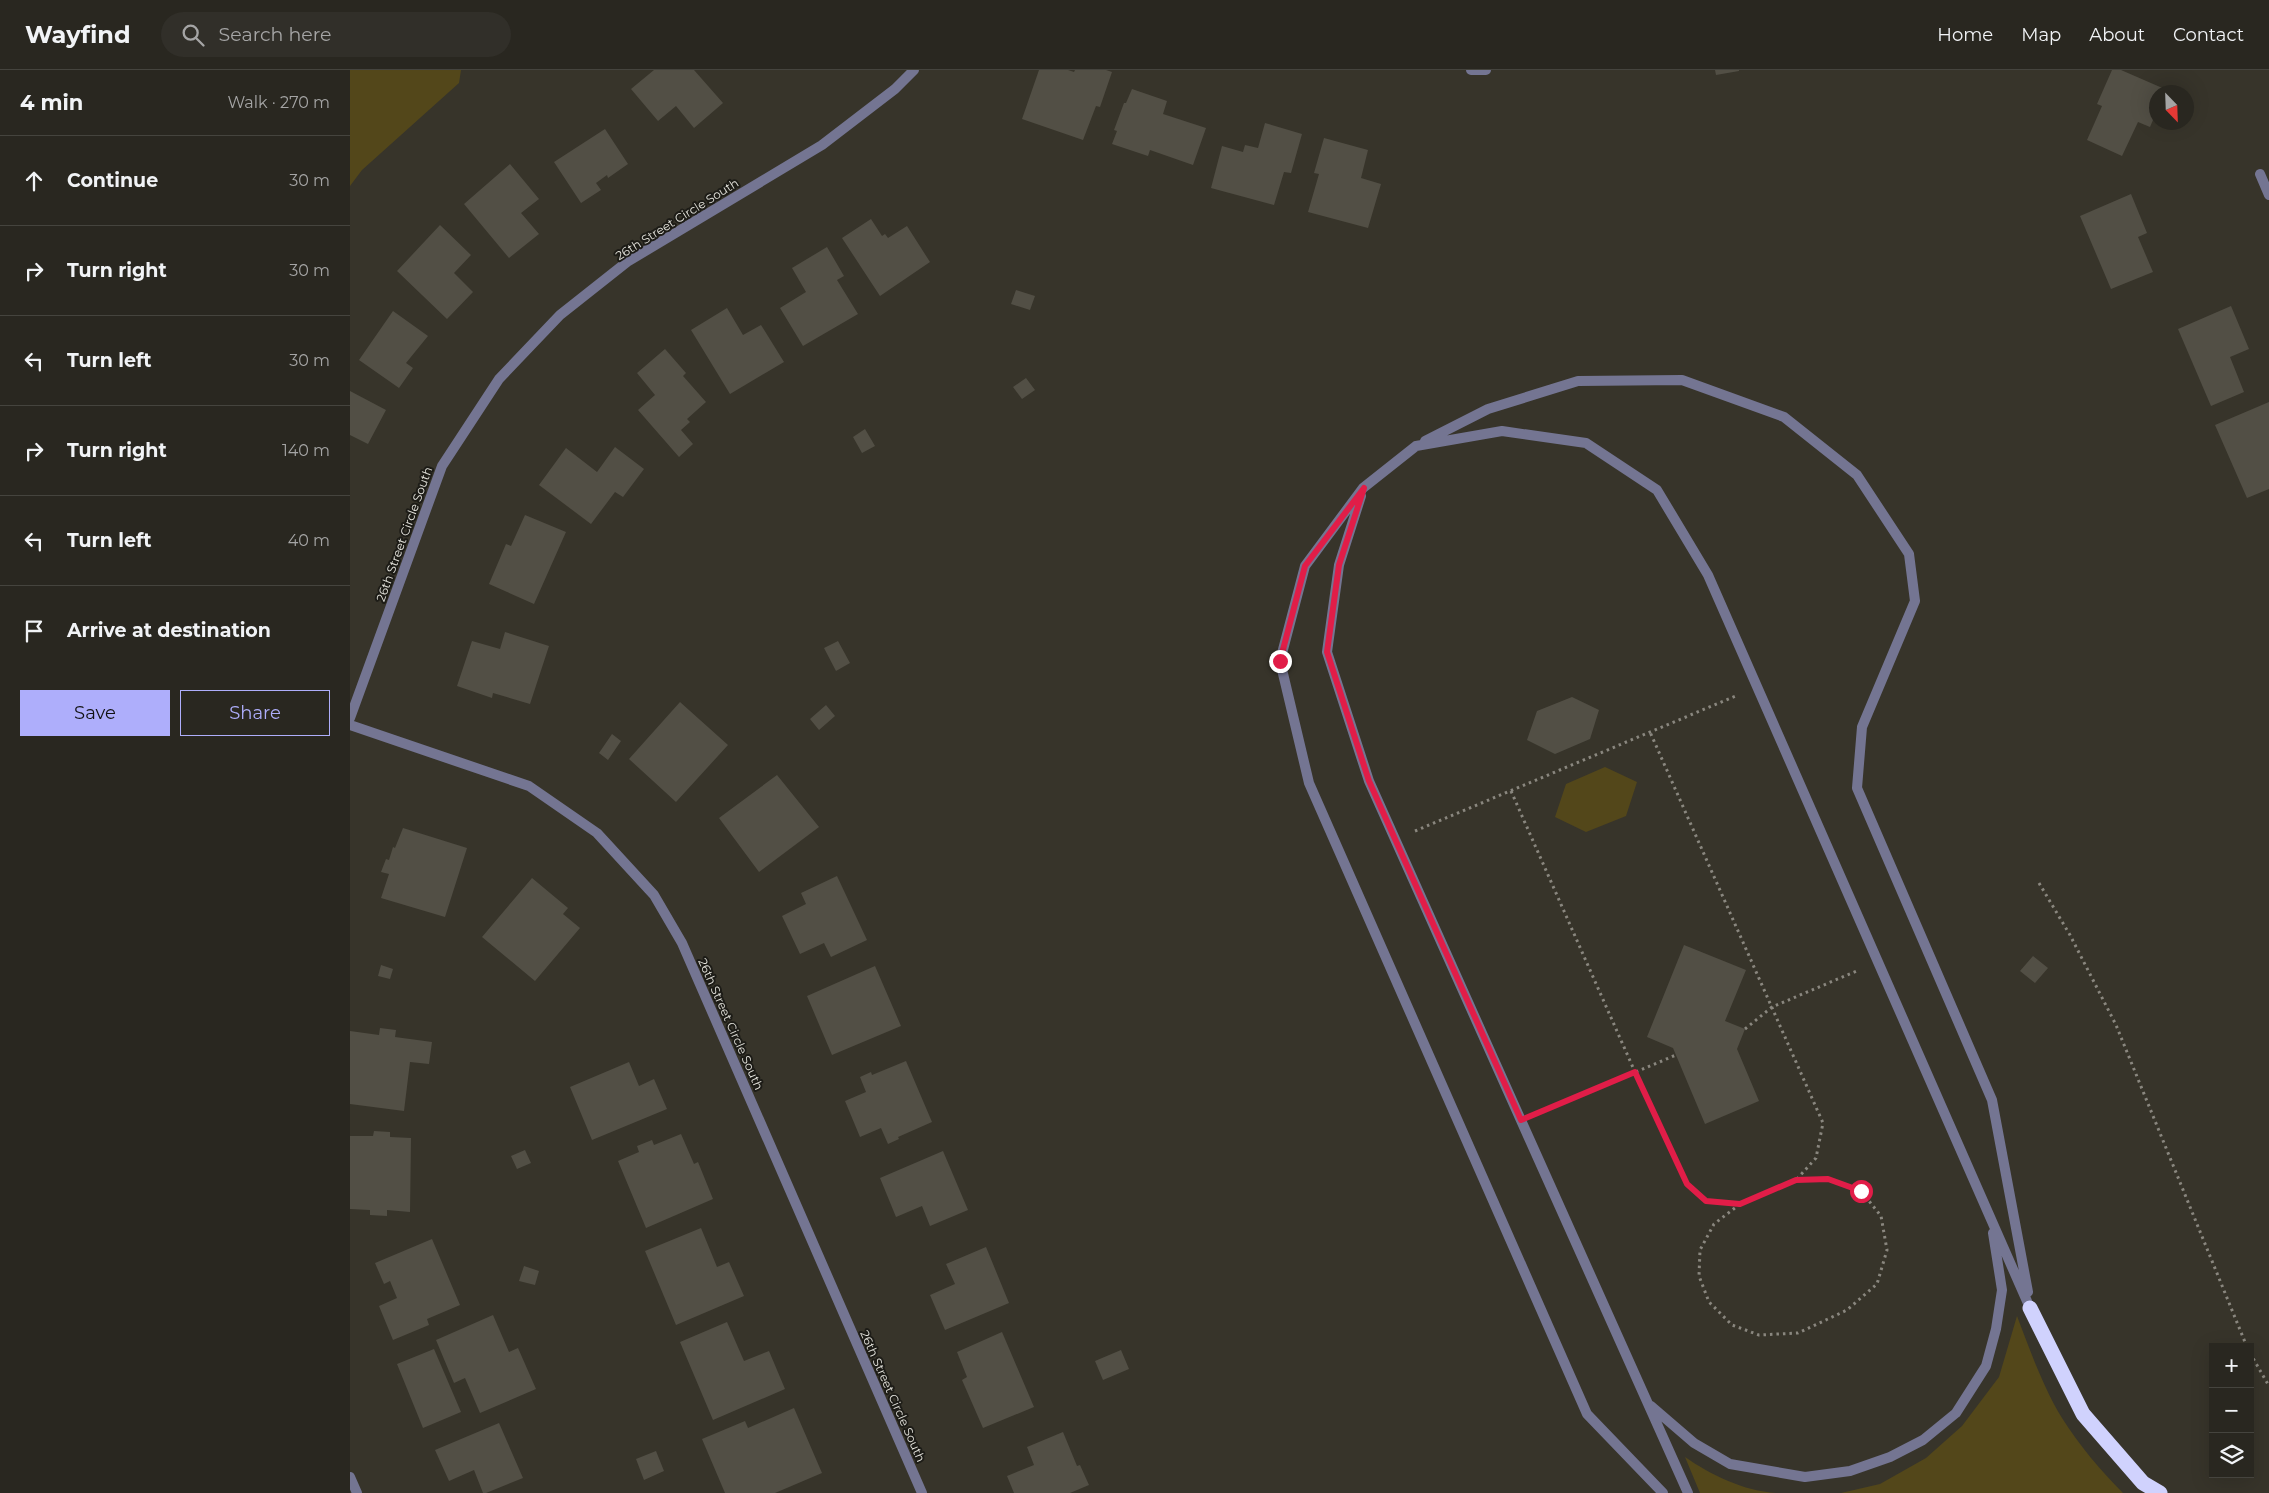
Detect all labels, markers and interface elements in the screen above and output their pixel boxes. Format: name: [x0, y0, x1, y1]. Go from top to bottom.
search box: [161, 12, 511, 57]
text: Wayfind: [25, 20, 131, 49]
icon: search: [179, 21, 207, 49]
text: Search here: [219, 23, 332, 46]
text: Home: [1937, 24, 1993, 46]
text: Map: [2021, 24, 2061, 46]
text: About: [2089, 24, 2145, 46]
text: Contact: [2173, 24, 2244, 46]
north arrow: [2149, 85, 2194, 130]
text: 4 min: [20, 90, 83, 115]
text: Walk · 270 m: [227, 93, 330, 112]
icon: ahead: [20, 167, 48, 195]
text: Continue: [67, 169, 158, 192]
text: 30 m: [289, 171, 330, 190]
street label: 26th Street Circle South: [613, 175, 741, 263]
icon: right: [20, 257, 48, 285]
text: Turn right: [67, 259, 167, 282]
text: 30 m: [289, 261, 330, 280]
icon: left: [20, 347, 48, 375]
text: Turn left: [67, 349, 152, 372]
text: 30 m: [289, 351, 330, 370]
icon: right: [20, 437, 48, 465]
text: Turn right: [67, 439, 167, 462]
text: 140 m: [282, 441, 330, 460]
street label: 26th Street Circle South: [373, 465, 435, 603]
icon: left: [20, 527, 48, 555]
text: Turn left: [67, 529, 152, 552]
text: 40 m: [288, 531, 330, 550]
icon: arrive: [20, 617, 48, 645]
text: Arrive at destination: [67, 619, 271, 642]
route end: [1269, 650, 1292, 673]
button: Save: [20, 690, 170, 736]
button: Share: [180, 690, 330, 736]
street label: 26th Street Circle South: [695, 956, 767, 1092]
route start: [1850, 1180, 1873, 1203]
street label: 26th Street Circle South: [857, 1328, 929, 1464]
map controls: [2209, 1343, 2254, 1478]
button: +: [2209, 1343, 2254, 1388]
button: −: [2209, 1388, 2254, 1433]
button: layers: [2209, 1433, 2254, 1478]

